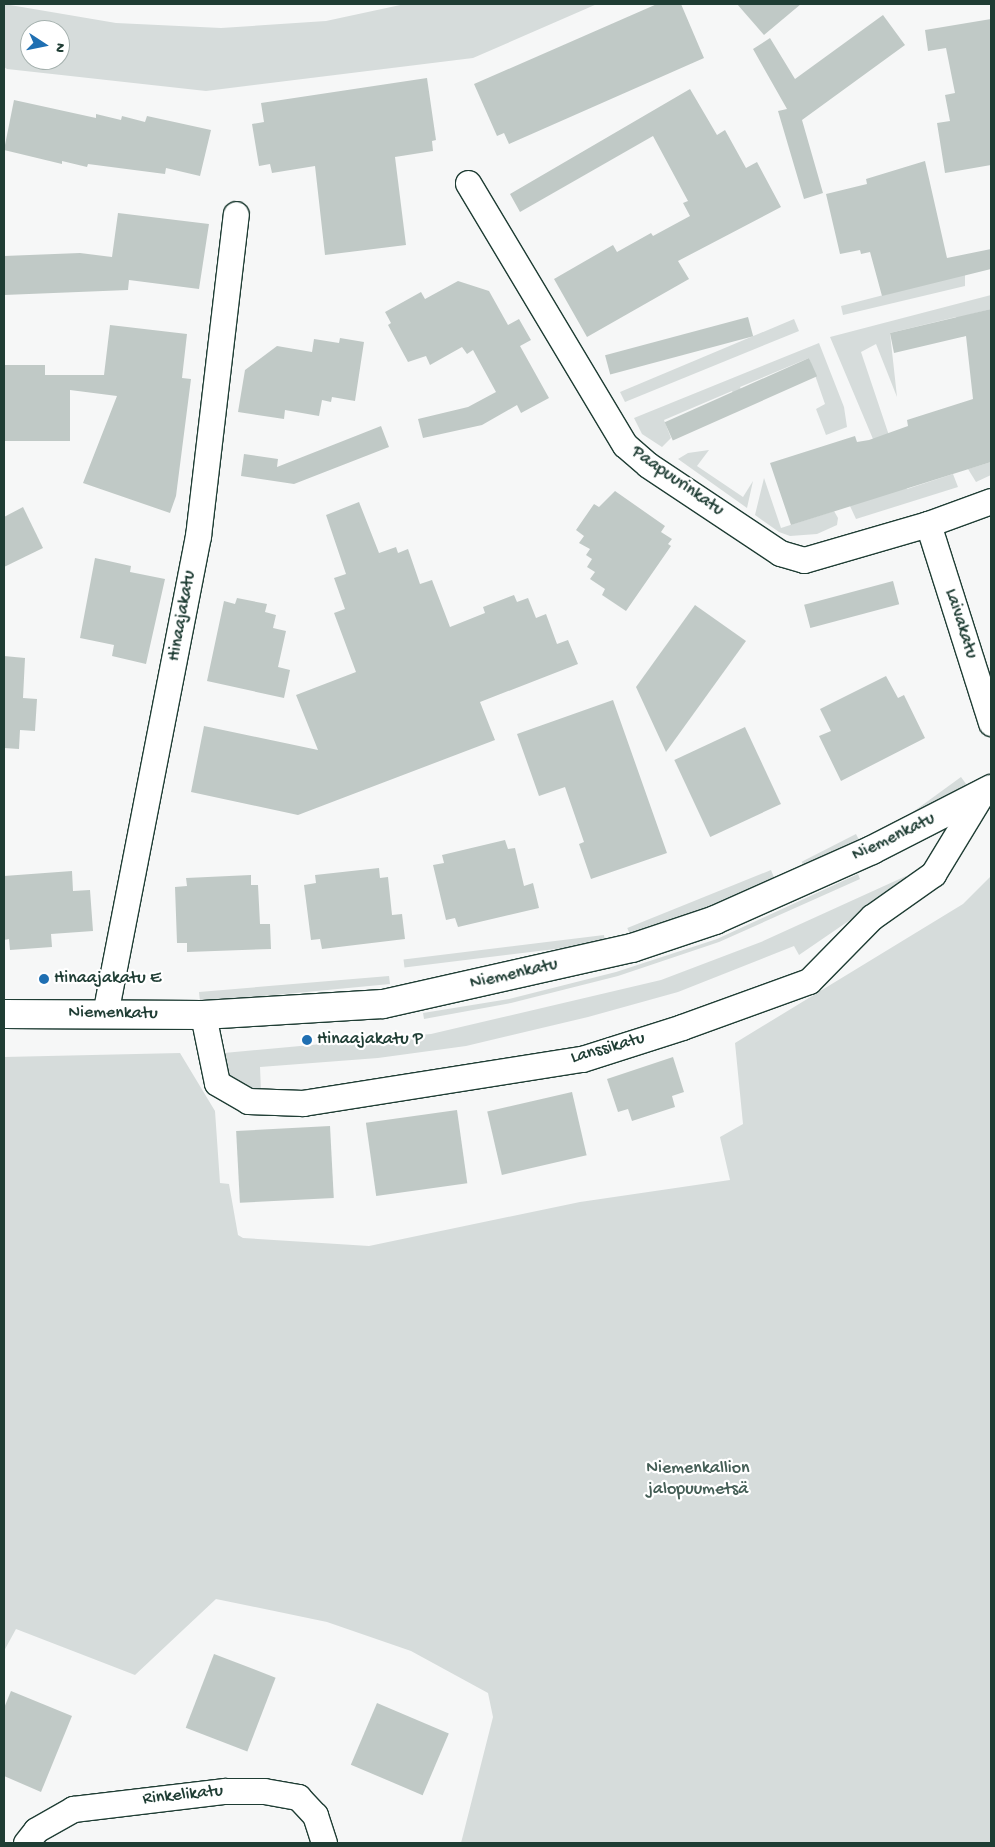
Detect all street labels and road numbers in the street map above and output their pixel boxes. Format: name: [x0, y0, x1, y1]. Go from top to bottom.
street label: Paapuurinkatu: [626, 442, 728, 522]
street label: Hinaajakatu: [164, 569, 202, 663]
street label: Laivakatu: [939, 586, 981, 662]
street label: Niemenkatu: [849, 809, 939, 867]
street label: Niemenkatu: [468, 954, 560, 996]
street label: Niemenkatu: [68, 1002, 158, 1026]
street label: Lanssikatu: [568, 1028, 648, 1070]
street label: Rinkelikatu: [142, 1781, 224, 1811]

